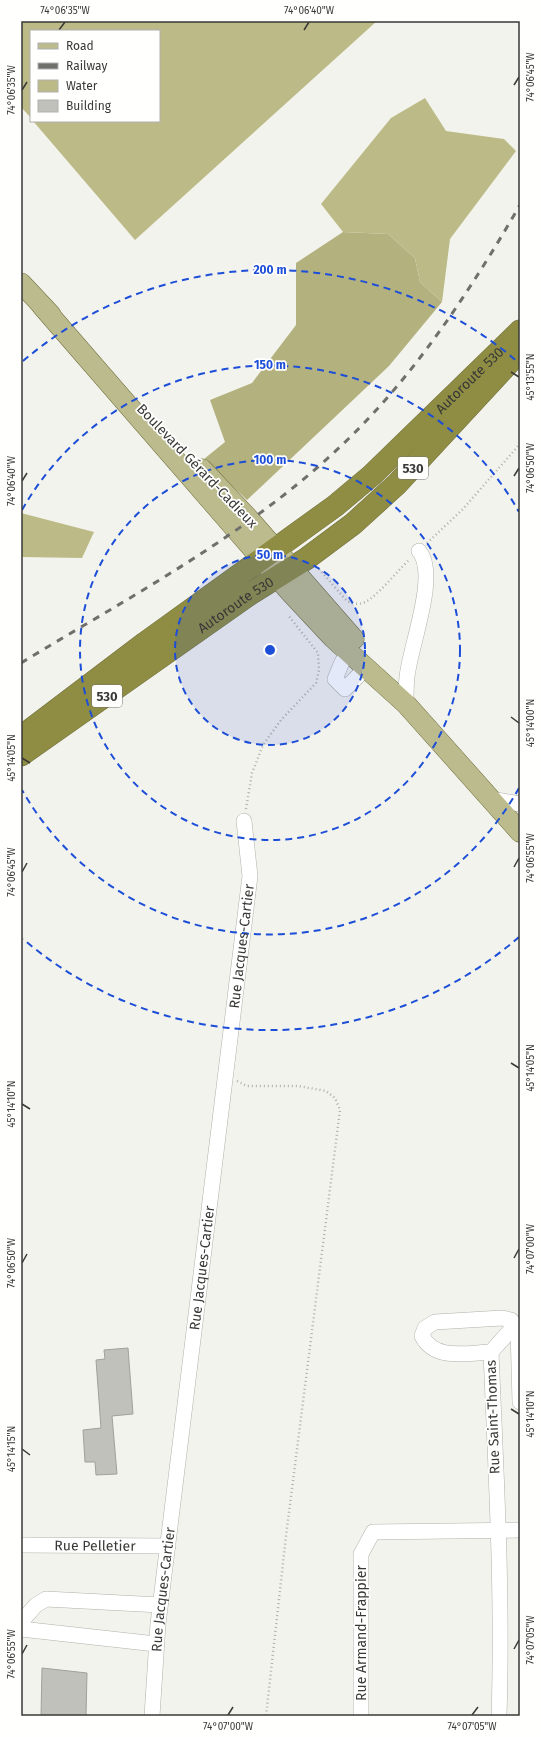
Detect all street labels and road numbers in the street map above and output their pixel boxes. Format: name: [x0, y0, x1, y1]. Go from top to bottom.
street label: Autoroute 530: [432, 343, 507, 417]
street label: Boulevard Gérard-Cadieux: [133, 400, 261, 532]
road number: 530: [398, 457, 428, 479]
street label: Autoroute 530: [194, 573, 277, 637]
road number: 530: [92, 685, 122, 707]
street label: Rue Jacques-Cartier: [225, 882, 258, 1010]
street label: Rue Jacques-Cartier: [186, 1204, 218, 1331]
street label: Rue Saint-Thomas: [482, 1359, 503, 1474]
street label: Rue Jacques-Cartier: [148, 1526, 178, 1652]
street label: Rue Pelletier: [54, 1537, 136, 1554]
street label: Rue Armand-Frappier: [353, 1565, 370, 1701]

